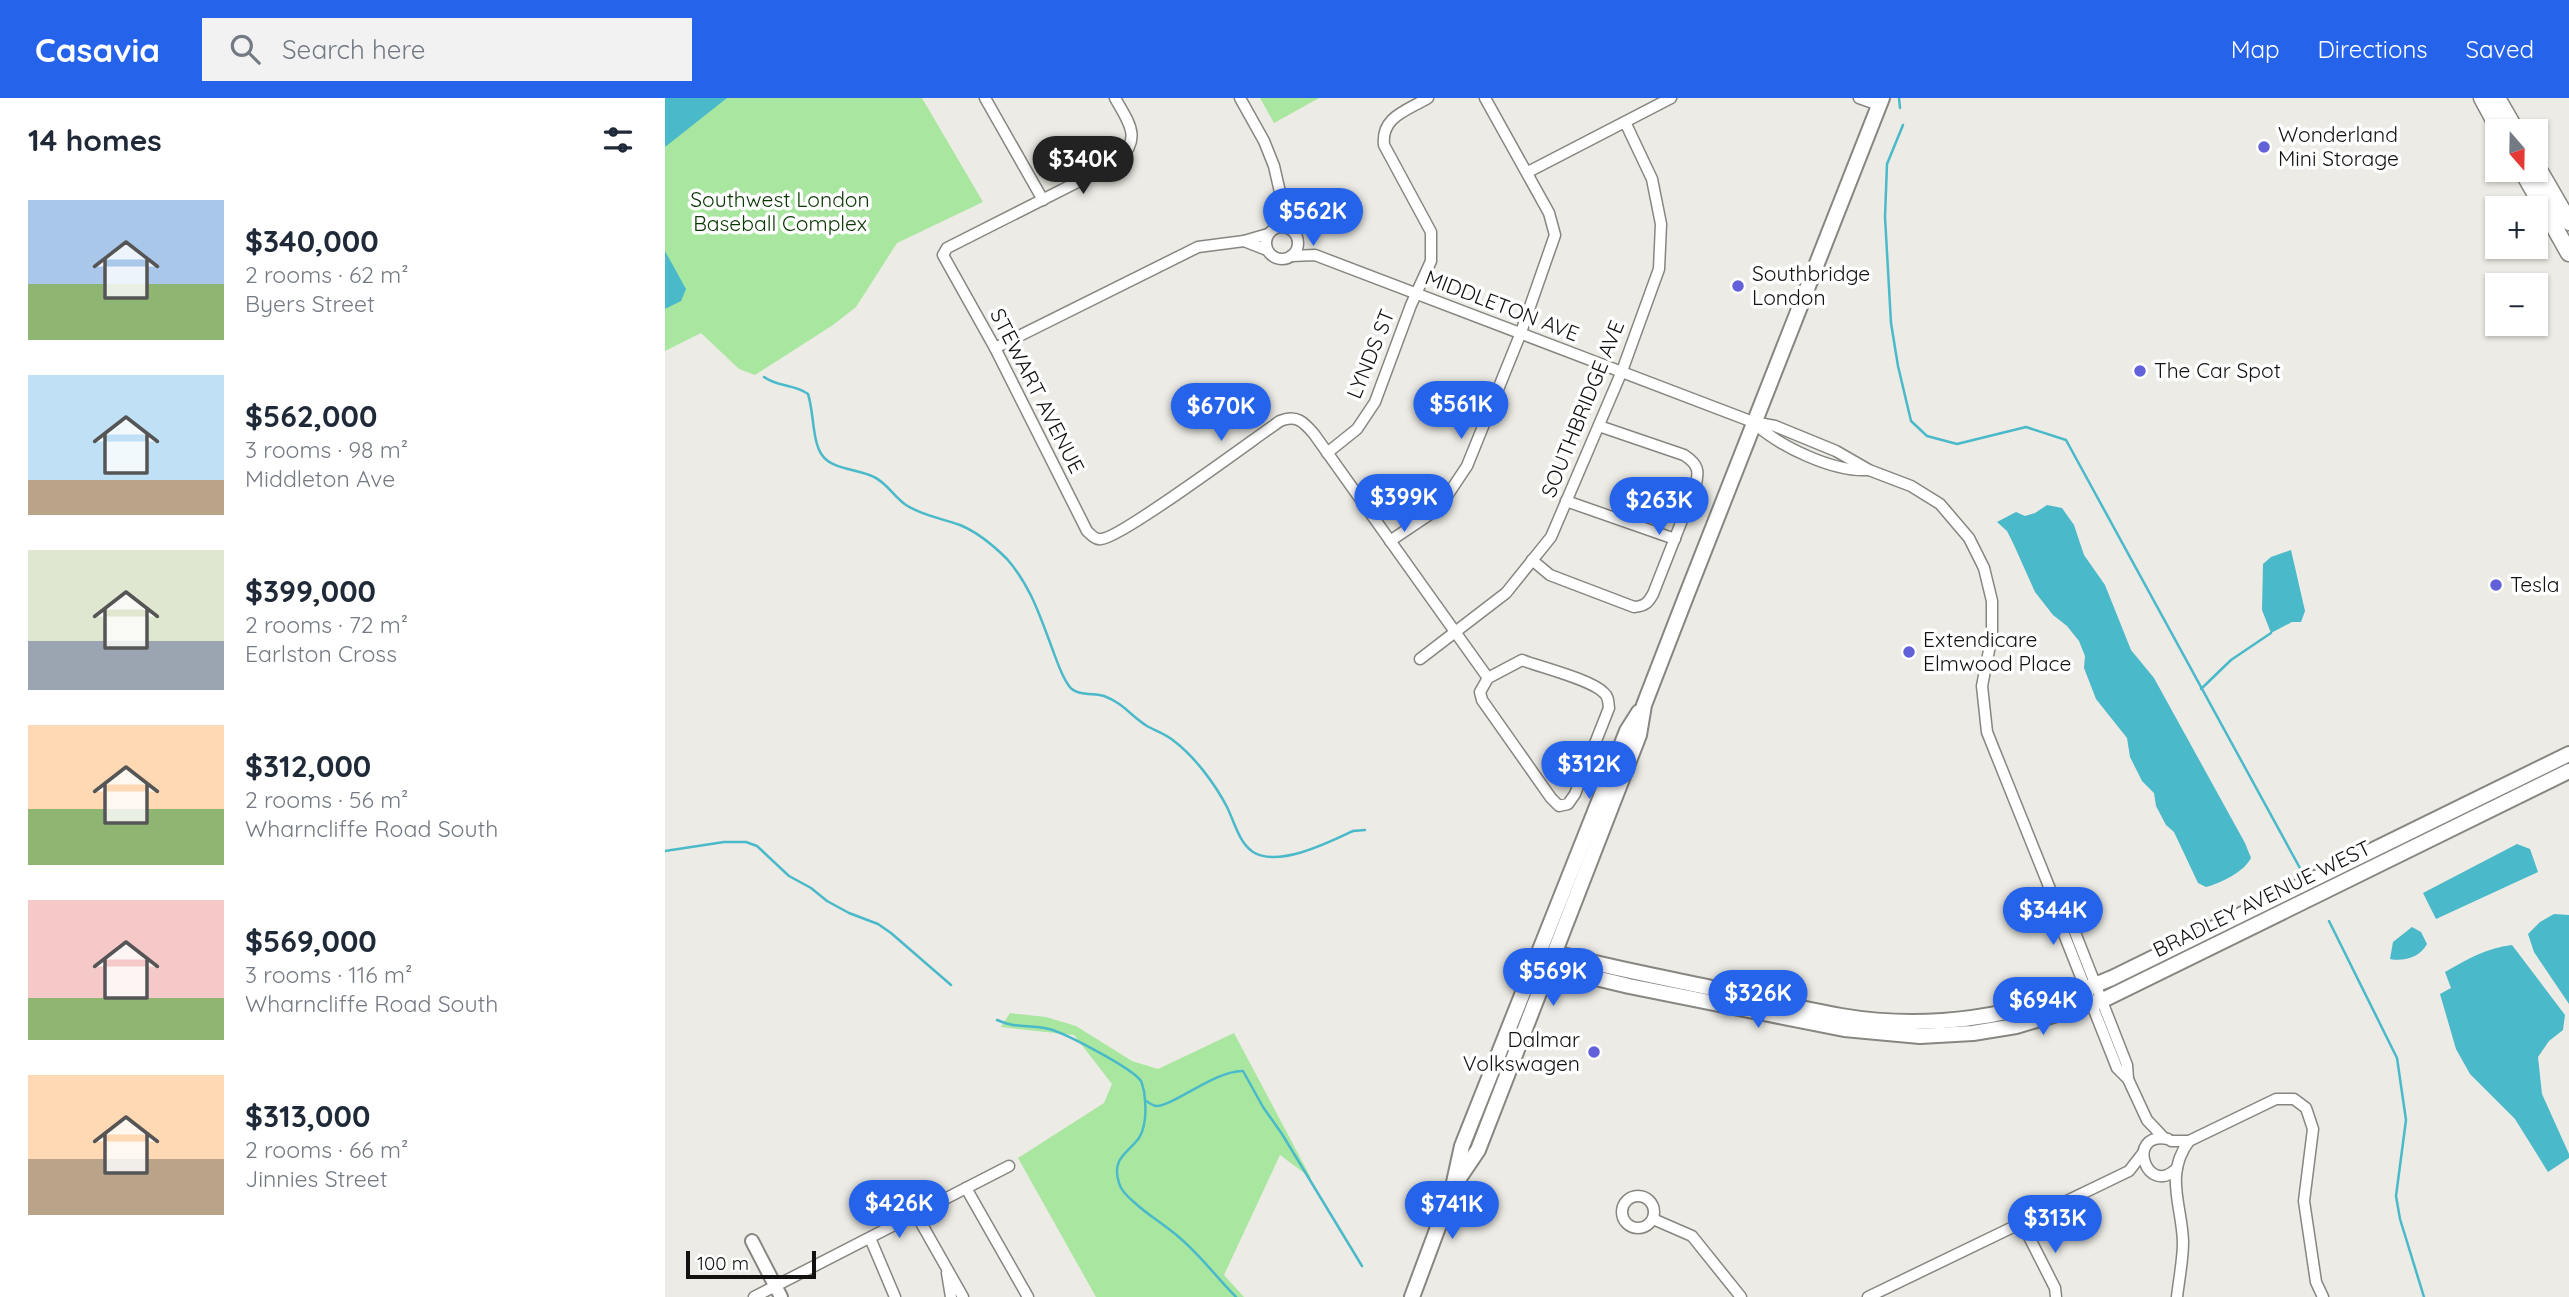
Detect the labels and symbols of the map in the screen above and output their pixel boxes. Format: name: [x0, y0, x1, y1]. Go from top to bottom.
north arrow: [2485, 119, 2548, 182]
place label: Wonderland Mini Storage: [2278, 121, 2399, 171]
pin: $340K: [1034, 136, 1132, 196]
marker: Wonderland Mini Storage: [2256, 139, 2272, 155]
park label: Southwest London Baseball Complex: [690, 186, 870, 236]
pin: $562K: [1264, 188, 1362, 248]
place label: Southbridge London: [1752, 260, 1870, 310]
street label: MIDDLETON AVE: [1422, 264, 1583, 346]
marker: Southbridge London: [1730, 278, 1746, 294]
street label: STEWART AVENUE: [985, 304, 1091, 477]
street label: LYNDS ST: [1340, 305, 1400, 402]
street label: SOUTHBRIDGE AVE: [1535, 316, 1629, 501]
place label: The Car Spot: [2154, 357, 2281, 383]
marker: The Car Spot: [2132, 363, 2148, 379]
pin: $561K: [1412, 382, 1510, 441]
pin: $670K: [1172, 384, 1270, 443]
pin: $399K: [1355, 474, 1453, 534]
pin: $263K: [1610, 478, 1708, 537]
place label: Tesla: [2510, 571, 2559, 597]
marker: Tesla: [2488, 577, 2504, 593]
place label: Extendicare Elmwood Place: [1923, 626, 2071, 676]
marker: Extendicare Elmwood Place: [1901, 644, 1917, 660]
pin: $312K: [1540, 742, 1638, 801]
street label: BRADLEY AVENUE WEST: [2148, 834, 2375, 962]
pin: $344K: [2004, 888, 2102, 947]
pin: $569K: [1504, 948, 1602, 1008]
pin: $326K: [1709, 970, 1807, 1030]
pin: $694K: [1994, 978, 2092, 1037]
place label: Dalmar Volkswagen: [1463, 1026, 1580, 1076]
marker: Dalmar Volkswagen: [1586, 1044, 1602, 1060]
pin: $426K: [850, 1180, 948, 1240]
pin: $741K: [1403, 1182, 1501, 1241]
pin: $313K: [2006, 1196, 2104, 1255]
scale bar: [686, 1248, 815, 1280]

